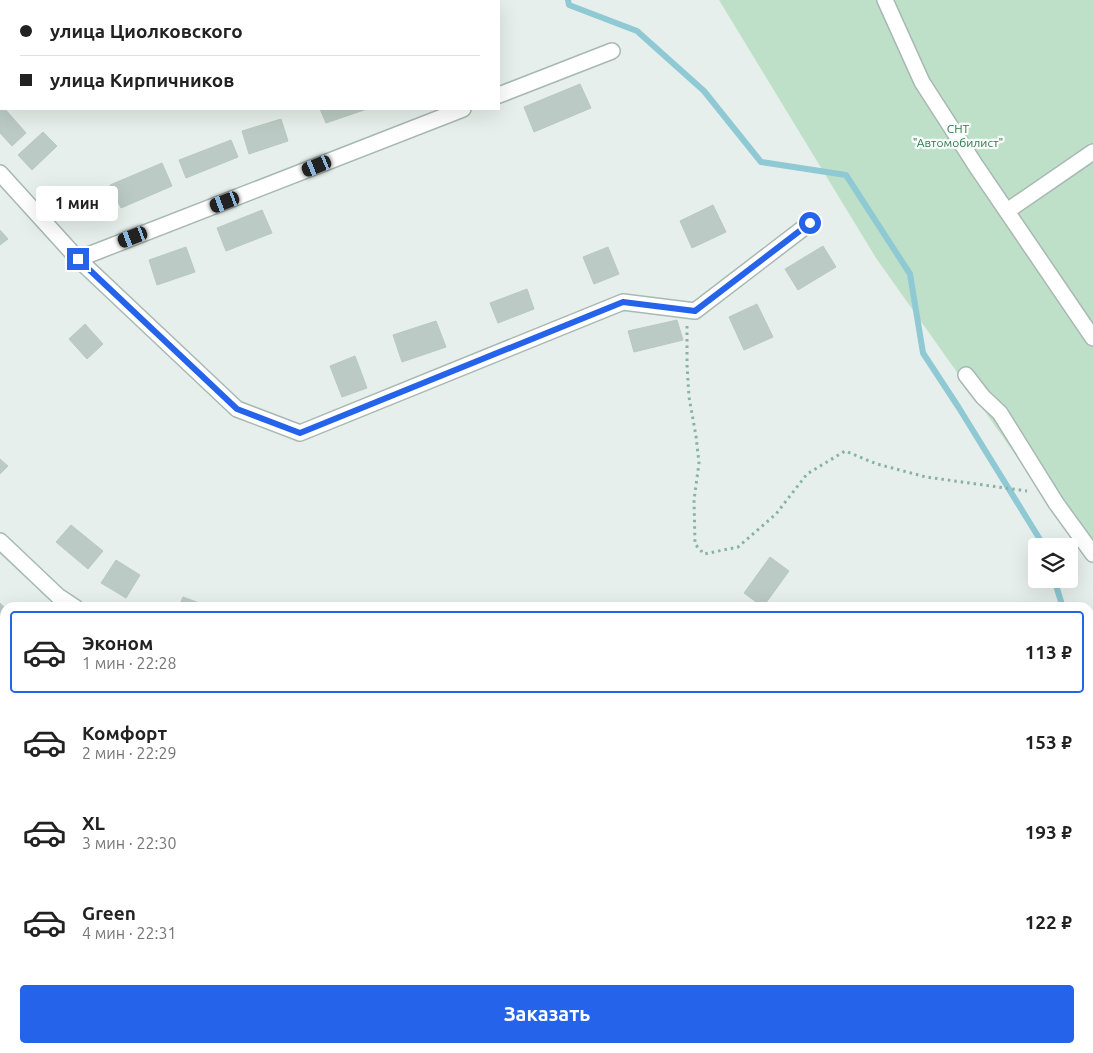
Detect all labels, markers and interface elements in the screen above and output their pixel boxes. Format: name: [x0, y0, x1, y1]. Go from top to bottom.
text: улица Циолковского: [50, 20, 243, 42]
text: улица Кирпичников: [50, 69, 234, 91]
park label: СНТ "Автомобилист": [913, 122, 1003, 149]
car: [300, 153, 333, 179]
callout: 1 мин: [37, 186, 119, 222]
car: [208, 190, 241, 214]
text: 1 мин: [55, 194, 99, 212]
route start: [799, 212, 821, 234]
car: [116, 225, 149, 249]
route end: [67, 248, 89, 270]
map controls: [1028, 538, 1078, 588]
button: layers: [1028, 538, 1078, 588]
icon: car: [22, 630, 67, 675]
text: Эконом: [82, 632, 153, 654]
text: 113 ₽: [1025, 641, 1072, 663]
text: 1 мин · 22:28: [82, 654, 176, 672]
icon: car: [22, 720, 67, 765]
text: Комфорт: [82, 722, 167, 744]
text: 153 ₽: [1025, 731, 1072, 753]
text: 2 мин · 22:29: [82, 744, 176, 762]
icon: car: [22, 810, 67, 855]
text: XL: [82, 812, 105, 834]
text: 193 ₽: [1025, 821, 1072, 843]
text: 3 мин · 22:30: [82, 834, 176, 852]
icon: car: [22, 900, 67, 945]
text: Green: [82, 902, 136, 924]
text: 122 ₽: [1025, 911, 1072, 933]
text: 4 мин · 22:31: [82, 924, 176, 942]
button: Заказать: [20, 985, 1074, 1043]

